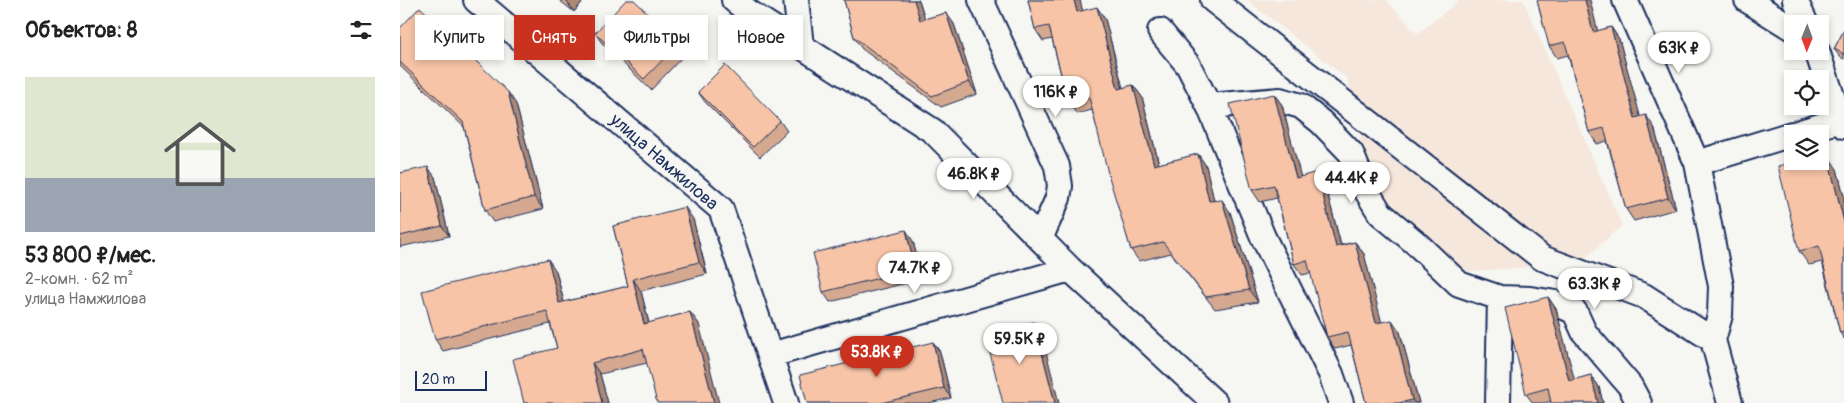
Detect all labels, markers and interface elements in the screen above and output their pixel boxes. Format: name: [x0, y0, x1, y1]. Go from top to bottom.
chip: Купить: [415, 15, 504, 60]
chip: Снять: [514, 15, 595, 60]
chip: Фильтры: [605, 15, 708, 60]
chip: Новое: [718, 15, 803, 60]
north arrow: [1784, 15, 1829, 60]
map controls: [1784, 15, 1829, 170]
icon: filters: [347, 16, 375, 44]
text: Объектов: 8: [25, 17, 137, 44]
pin: 63K ₽: [1644, 32, 1714, 74]
text: 63K ₽: [1659, 38, 1699, 58]
button: locate: [1784, 70, 1829, 115]
pin: 116K ₽: [1015, 76, 1097, 118]
text: 116K ₽: [1034, 82, 1078, 102]
street label: улица Намжилова: [604, 108, 723, 215]
icon: home: [155, 109, 245, 199]
button: layers: [1784, 125, 1829, 170]
pin: 46.8K ₽: [928, 158, 1020, 200]
pin: 44.4K ₽: [1306, 162, 1398, 204]
text: 46.8K ₽: [948, 164, 1000, 184]
text: 44.4K ₽: [1325, 168, 1379, 188]
text: 53 800 ₽/мес.: [25, 242, 156, 269]
pin: 74.7K ₽: [869, 252, 961, 294]
text: 74.7K ₽: [889, 258, 941, 278]
pin: 63.3K ₽: [1549, 268, 1641, 310]
text: 2-комн. · 62 m²: [25, 269, 133, 289]
text: 63.3K ₽: [1568, 274, 1622, 294]
text: улица Намжилова: [25, 289, 146, 309]
pin: 59.5K ₽: [974, 322, 1066, 365]
text: 59.5K ₽: [994, 329, 1046, 349]
pin: 53.8K ₽: [831, 336, 923, 378]
text: 53.8K ₽: [851, 342, 903, 362]
scale bar: [415, 368, 488, 391]
text: 20 m: [422, 371, 455, 388]

